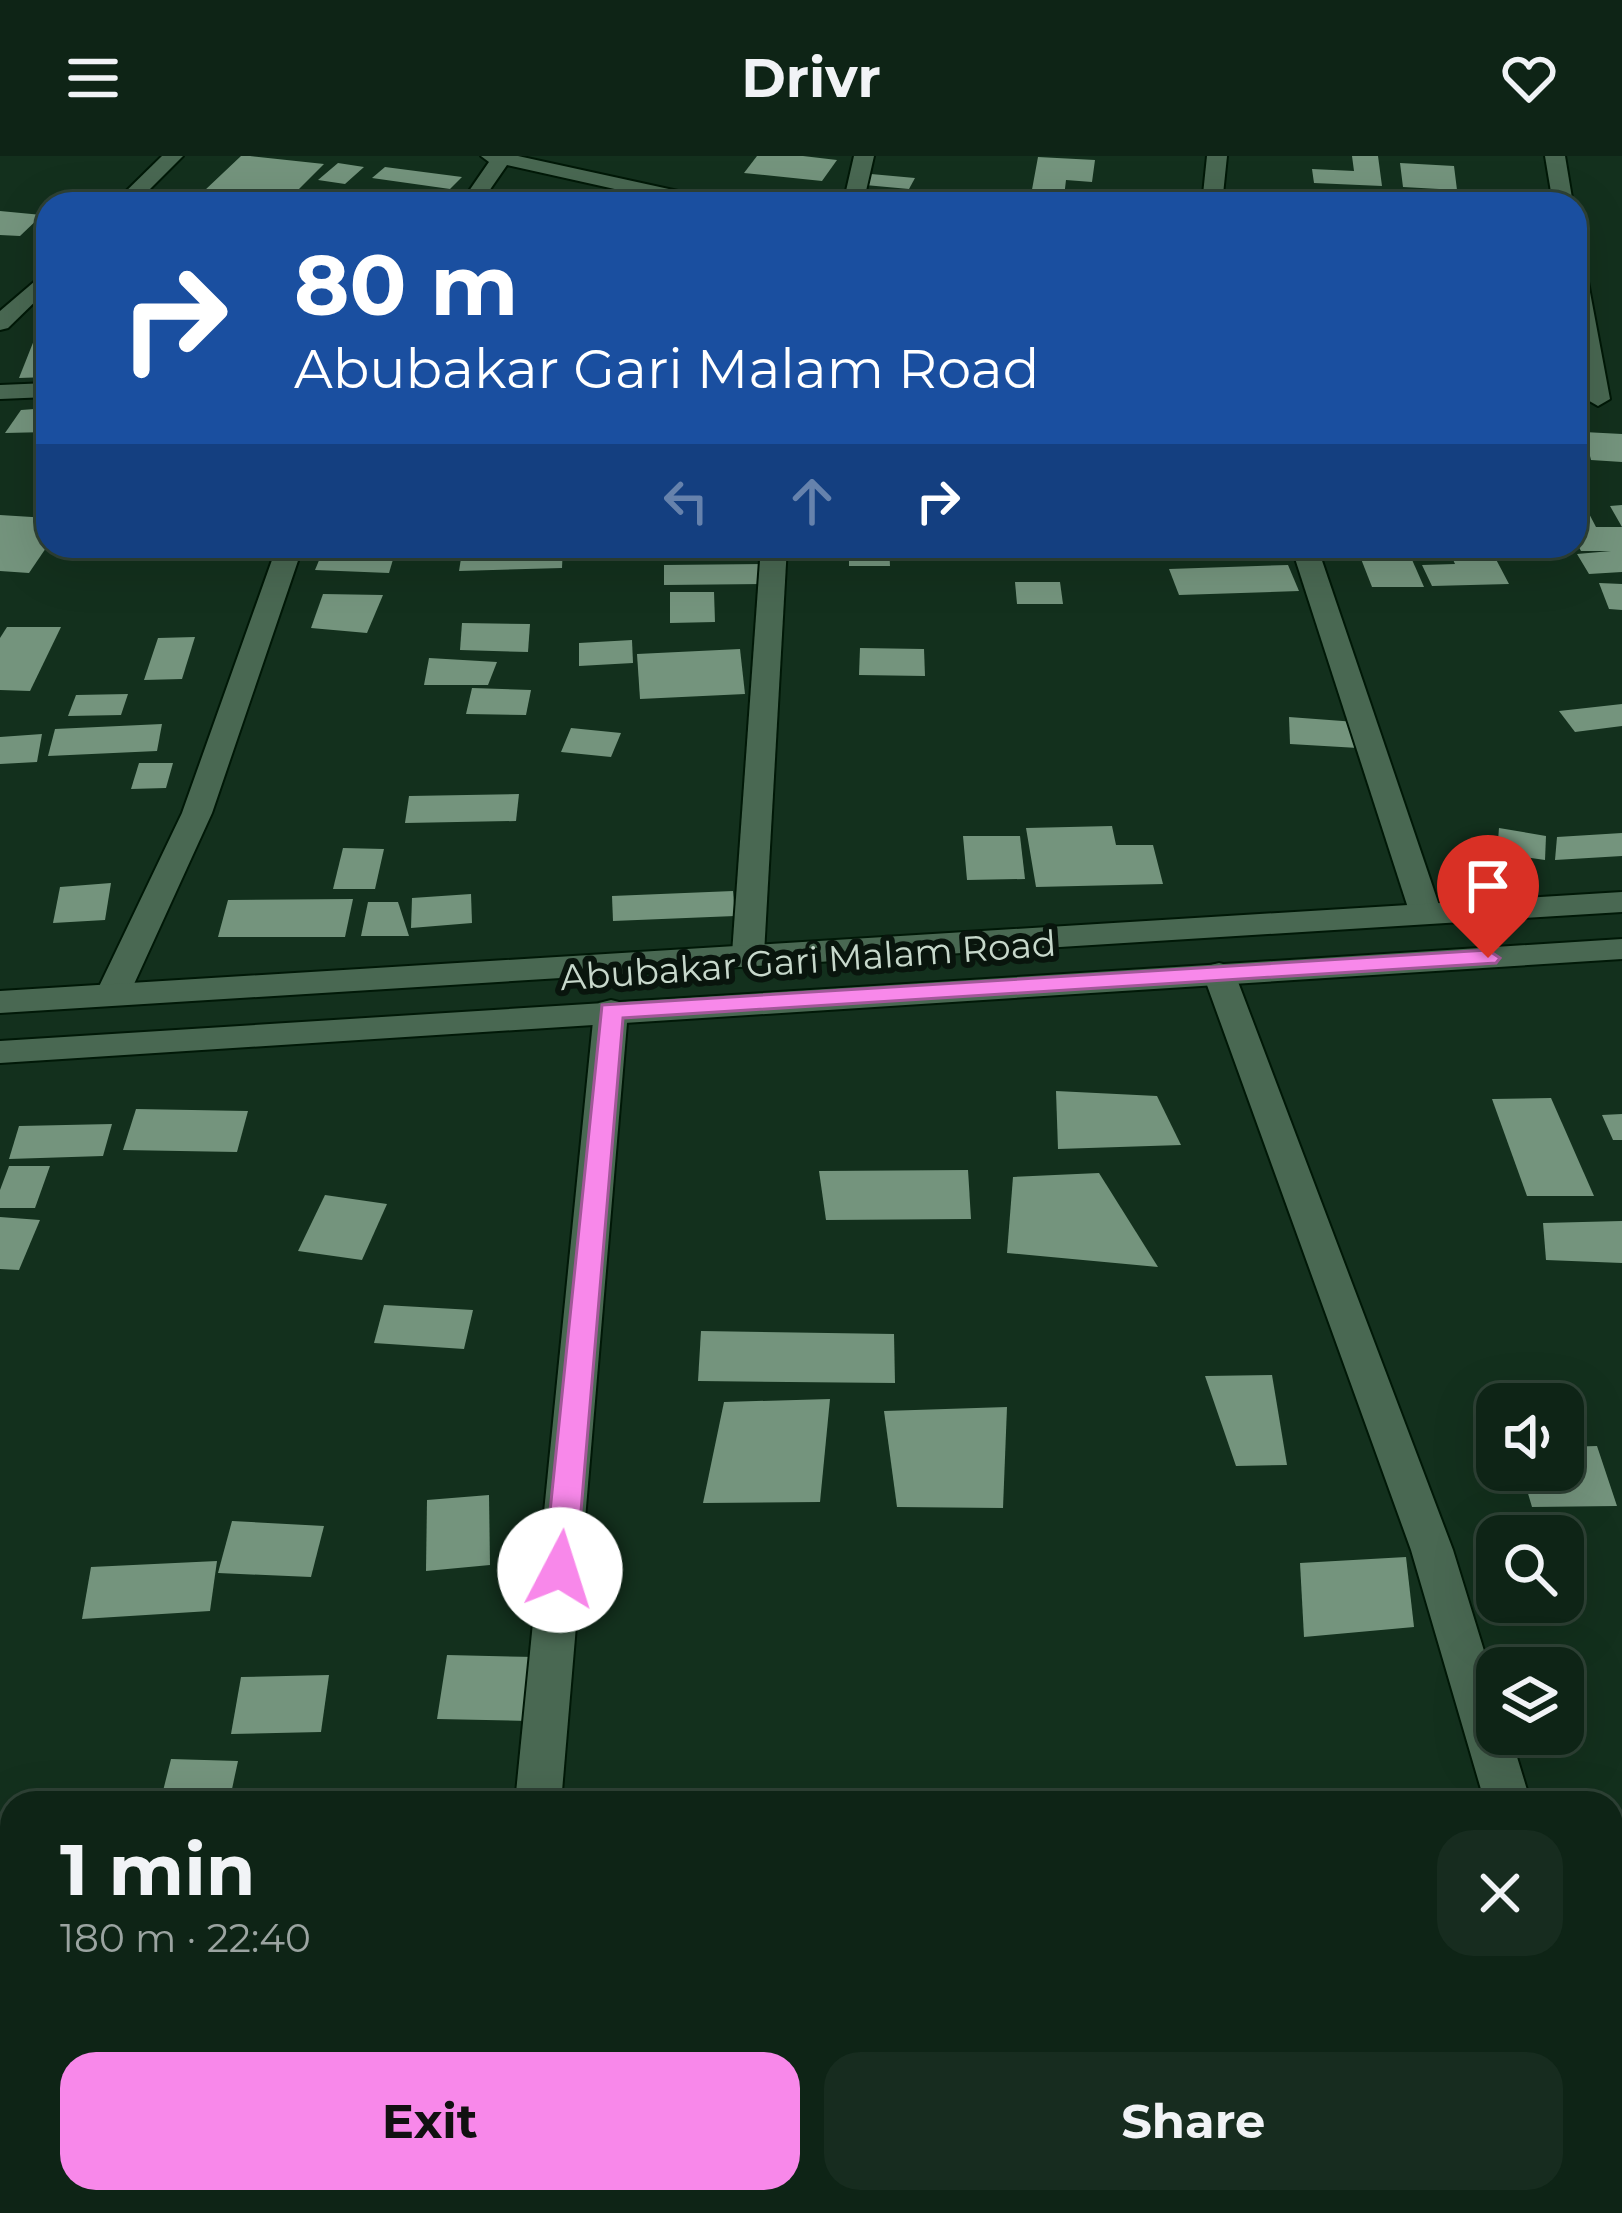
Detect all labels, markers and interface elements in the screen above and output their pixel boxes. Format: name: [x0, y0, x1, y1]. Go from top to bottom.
icon: menu: [60, 45, 126, 111]
text: Drivr: [741, 45, 881, 111]
icon: heart: [1496, 45, 1562, 111]
text: 80 m: [294, 234, 518, 336]
icon: right: [96, 240, 252, 396]
text: Abubakar Gari Malam Road: [294, 336, 1039, 402]
icon: left: [653, 468, 719, 534]
icon: ahead: [779, 468, 845, 534]
icon: right: [905, 468, 971, 534]
pin: [1437, 835, 1539, 958]
icon: arrive: [1455, 853, 1521, 919]
street label: Abubakar Gari Malam Road: [559, 921, 1057, 999]
map controls: [1476, 1383, 1584, 1755]
button: sound: [1476, 1383, 1584, 1491]
position arrow: [497, 1507, 623, 1633]
button: search: [1476, 1515, 1584, 1623]
button: layers: [1476, 1647, 1584, 1755]
text: 1 min: [60, 1825, 256, 1913]
button: close: [1437, 1830, 1563, 1956]
text: 180 m · 22:40: [60, 1914, 311, 1962]
button: Exit: [60, 2052, 800, 2190]
button: Share: [824, 2052, 1563, 2190]

